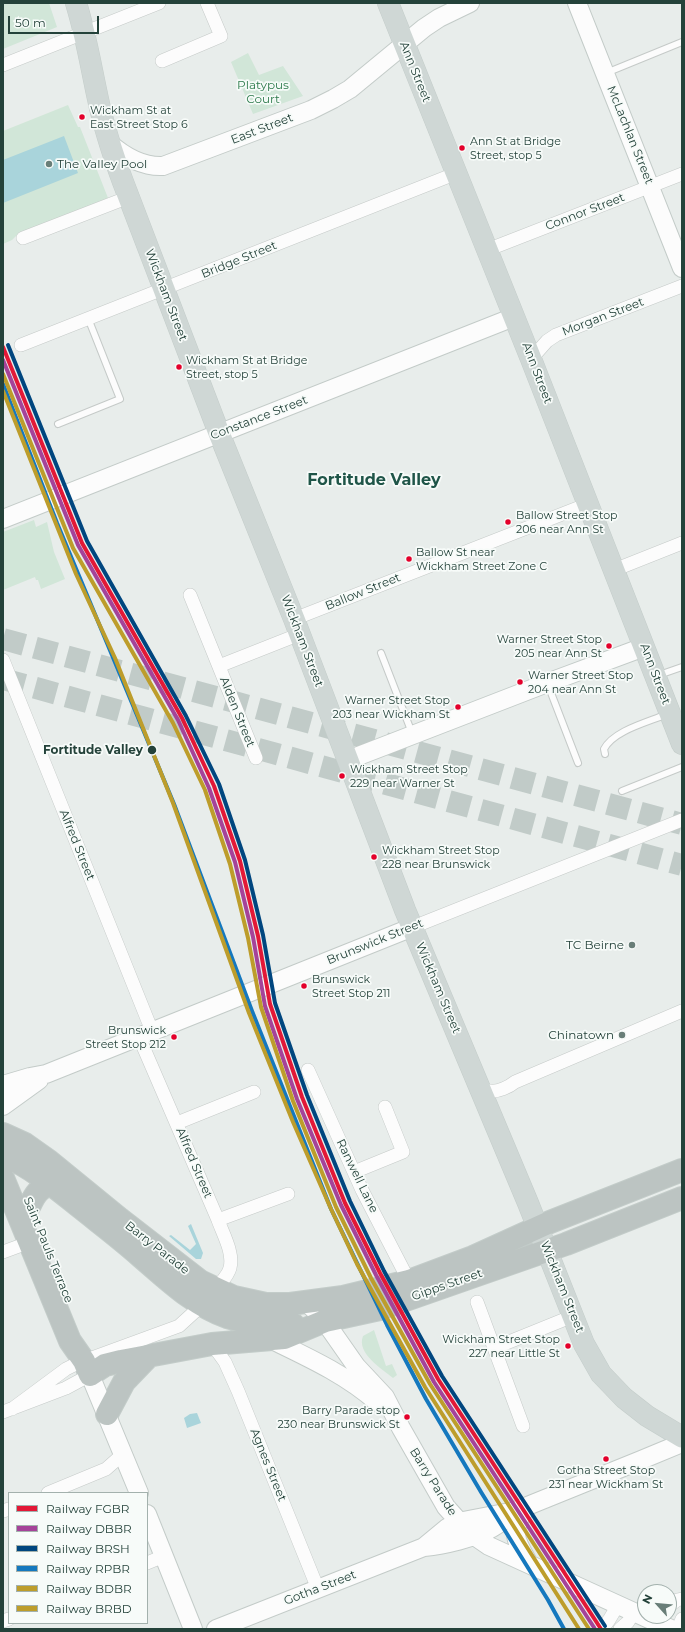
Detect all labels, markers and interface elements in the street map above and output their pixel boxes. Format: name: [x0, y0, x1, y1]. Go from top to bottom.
scale bar: [10, 8, 101, 34]
text: 50 m: [15, 15, 46, 30]
street label: Ann Street: [396, 40, 434, 104]
park label: Platypus Court: [237, 78, 289, 106]
street label: McLachlan Street: [604, 84, 656, 186]
place label: Wickham St at East Street Stop 6: [90, 104, 188, 130]
street label: East Street: [229, 111, 295, 147]
marker: Wickham St at East Street Stop 6: [77, 112, 87, 122]
place label: Ann St at Bridge Street, stop 5: [470, 135, 561, 161]
marker: Ann St at Bridge Street, stop 5: [457, 143, 467, 153]
place label: The Valley Pool: [57, 157, 147, 171]
marker: The Valley Pool: [44, 159, 54, 169]
street label: Connor Street: [543, 190, 627, 234]
street label: Bridge Street: [199, 238, 279, 282]
street label: Wickham Street: [142, 247, 190, 343]
street label: Morgan Street: [560, 295, 646, 339]
street label: Ann Street: [519, 340, 555, 406]
place label: Wickham St at Bridge Street, stop 5: [186, 354, 307, 380]
marker: Wickham St at Bridge Street, stop 5: [174, 362, 184, 372]
street label: Constance Street: [208, 393, 310, 443]
district label: Fortitude Valley: [307, 470, 441, 490]
place label: Ballow Street Stop 206 near Ann St: [516, 509, 618, 535]
marker: Ballow Street Stop 206 near Ann St: [503, 517, 513, 527]
place label: Ballow St near Wickham Street Zone C: [416, 546, 547, 572]
marker: Ballow St near Wickham Street Zone C: [404, 554, 414, 564]
street label: Ballow Street: [323, 570, 403, 614]
street label: Wickham Street: [278, 593, 326, 689]
place label: Warner Street Stop 205 near Ann St: [497, 633, 602, 659]
marker: Warner Street Stop 205 near Ann St: [604, 641, 614, 651]
street label: Ann Street: [637, 641, 673, 707]
place label: Warner Street Stop 204 near Ann St: [528, 669, 633, 695]
street label: Alden Street: [216, 675, 258, 749]
marker: Warner Street Stop 204 near Ann St: [515, 677, 525, 687]
place label: Warner Street Stop 203 near Wickham St: [332, 694, 450, 720]
marker: Warner Street Stop 203 near Wickham St: [453, 702, 463, 712]
place label: Fortitude Valley: [43, 743, 143, 757]
marker: Fortitude Valley: [146, 744, 158, 756]
place label: Wickham Street Stop 229 near Warner St: [350, 763, 468, 789]
marker: Wickham Street Stop 229 near Warner St: [337, 771, 347, 781]
street label: Alfred Street: [56, 807, 98, 883]
place label: Wickham Street Stop 228 near Brunswick: [382, 844, 500, 870]
marker: Wickham Street Stop 228 near Brunswick: [369, 852, 379, 862]
street label: Brunswick Street: [325, 916, 425, 968]
place label: TC Beirne: [566, 938, 624, 952]
street label: Wickham Street: [412, 940, 464, 1036]
marker: TC Beirne: [627, 940, 637, 950]
place label: Brunswick Street Stop 211: [312, 973, 391, 999]
marker: Brunswick Street Stop 211: [299, 981, 309, 991]
place label: Brunswick Street Stop 212: [85, 1024, 166, 1050]
place label: Chinatown: [548, 1028, 614, 1042]
marker: Chinatown: [617, 1030, 627, 1040]
marker: Brunswick Street Stop 212: [169, 1032, 179, 1042]
street label: Alfred Street: [173, 1125, 215, 1201]
street label: Ranwell Lane: [333, 1137, 381, 1215]
street label: Saint Pauls Terrace: [20, 1195, 76, 1305]
street label: Barry Parade: [122, 1218, 192, 1278]
street label: Wickham Street: [537, 1239, 587, 1335]
street label: Gipps Street: [410, 1266, 484, 1304]
place label: Wickham Street Stop 227 near Little St: [442, 1333, 560, 1359]
marker: Wickham Street Stop 227 near Little St: [563, 1341, 573, 1351]
place label: Barry Parade stop 230 near Brunswick St: [277, 1404, 400, 1430]
marker: Barry Parade stop 230 near Brunswick St: [402, 1412, 412, 1422]
street label: Agnes Street: [247, 1426, 289, 1504]
street label: Barry Parade: [406, 1445, 460, 1519]
marker: Gotha Street Stop 231 near Wickham St: [601, 1454, 611, 1464]
place label: Gotha Street Stop 231 near Wickham St: [549, 1464, 663, 1490]
legend: [8, 1492, 148, 1624]
text: Railway FGBR: [46, 1501, 129, 1516]
text: Railway DBBR: [46, 1521, 132, 1536]
text: Railway BRSH: [46, 1541, 130, 1556]
text: Railway RPBR: [46, 1561, 130, 1576]
street label: Gotha Street: [282, 1568, 358, 1608]
text: Railway BDBR: [46, 1581, 132, 1596]
north arrow: [637, 1584, 677, 1624]
text: N: [639, 1592, 655, 1606]
text: Railway BRBD: [46, 1601, 132, 1616]

